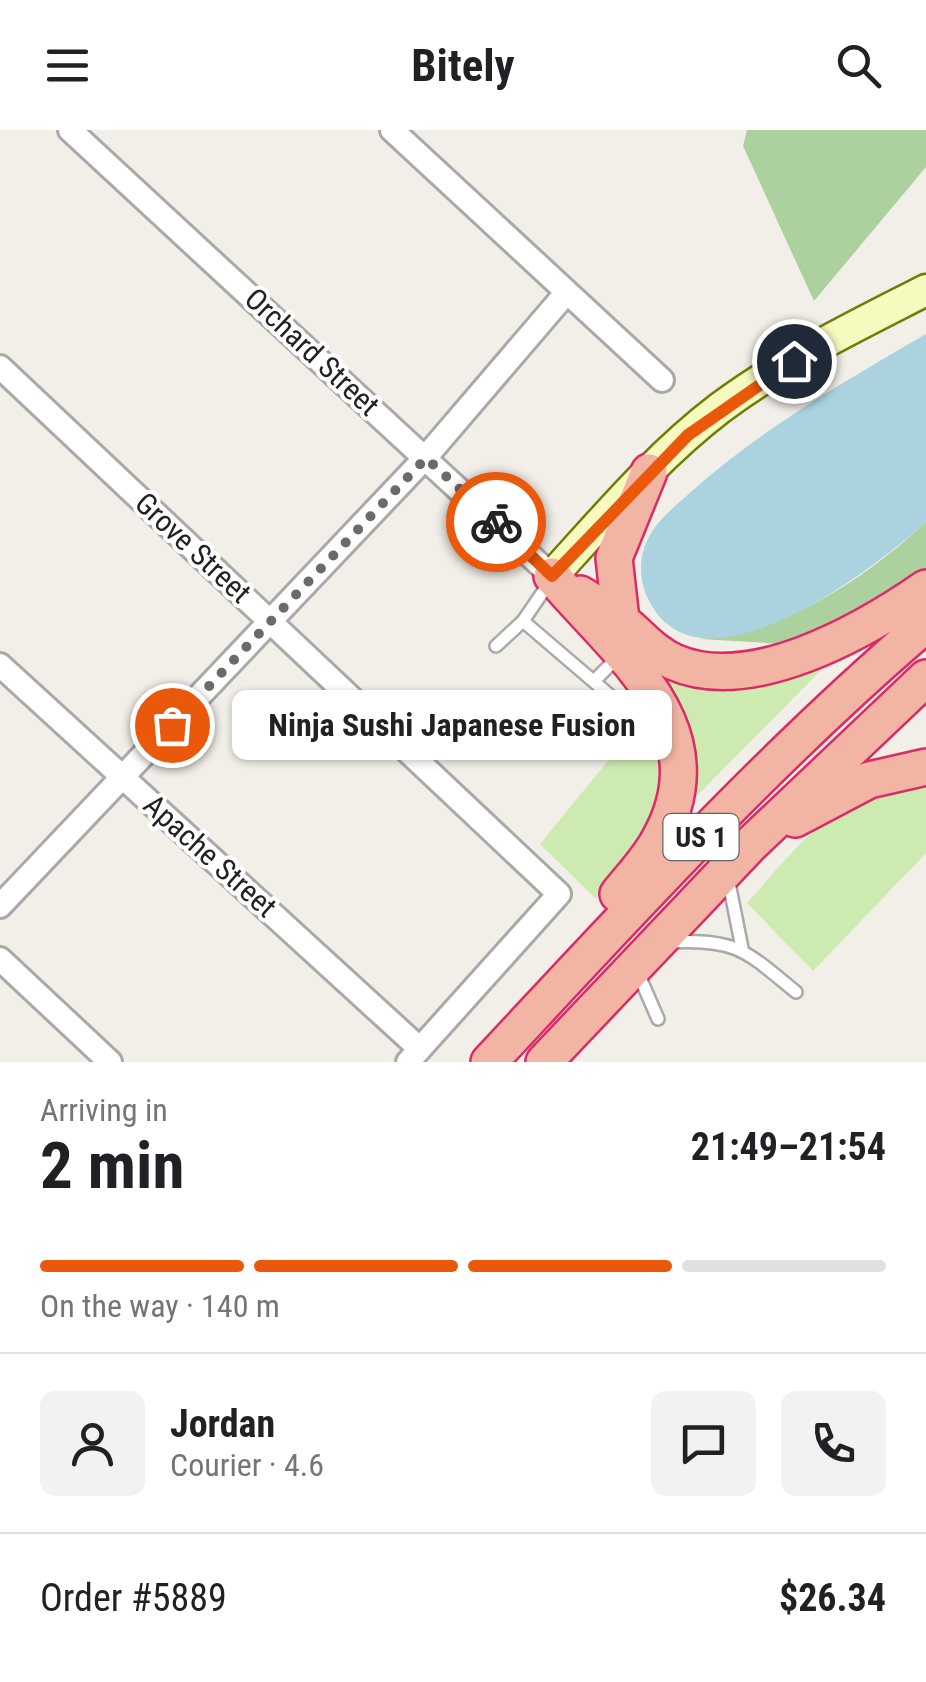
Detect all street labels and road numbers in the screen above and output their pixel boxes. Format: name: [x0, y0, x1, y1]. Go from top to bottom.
street label: Orchard Street: [238, 281, 387, 423]
street label: Grove Street: [128, 485, 258, 610]
street label: Apache Street: [137, 787, 284, 924]
road number: US 1: [664, 814, 738, 860]

